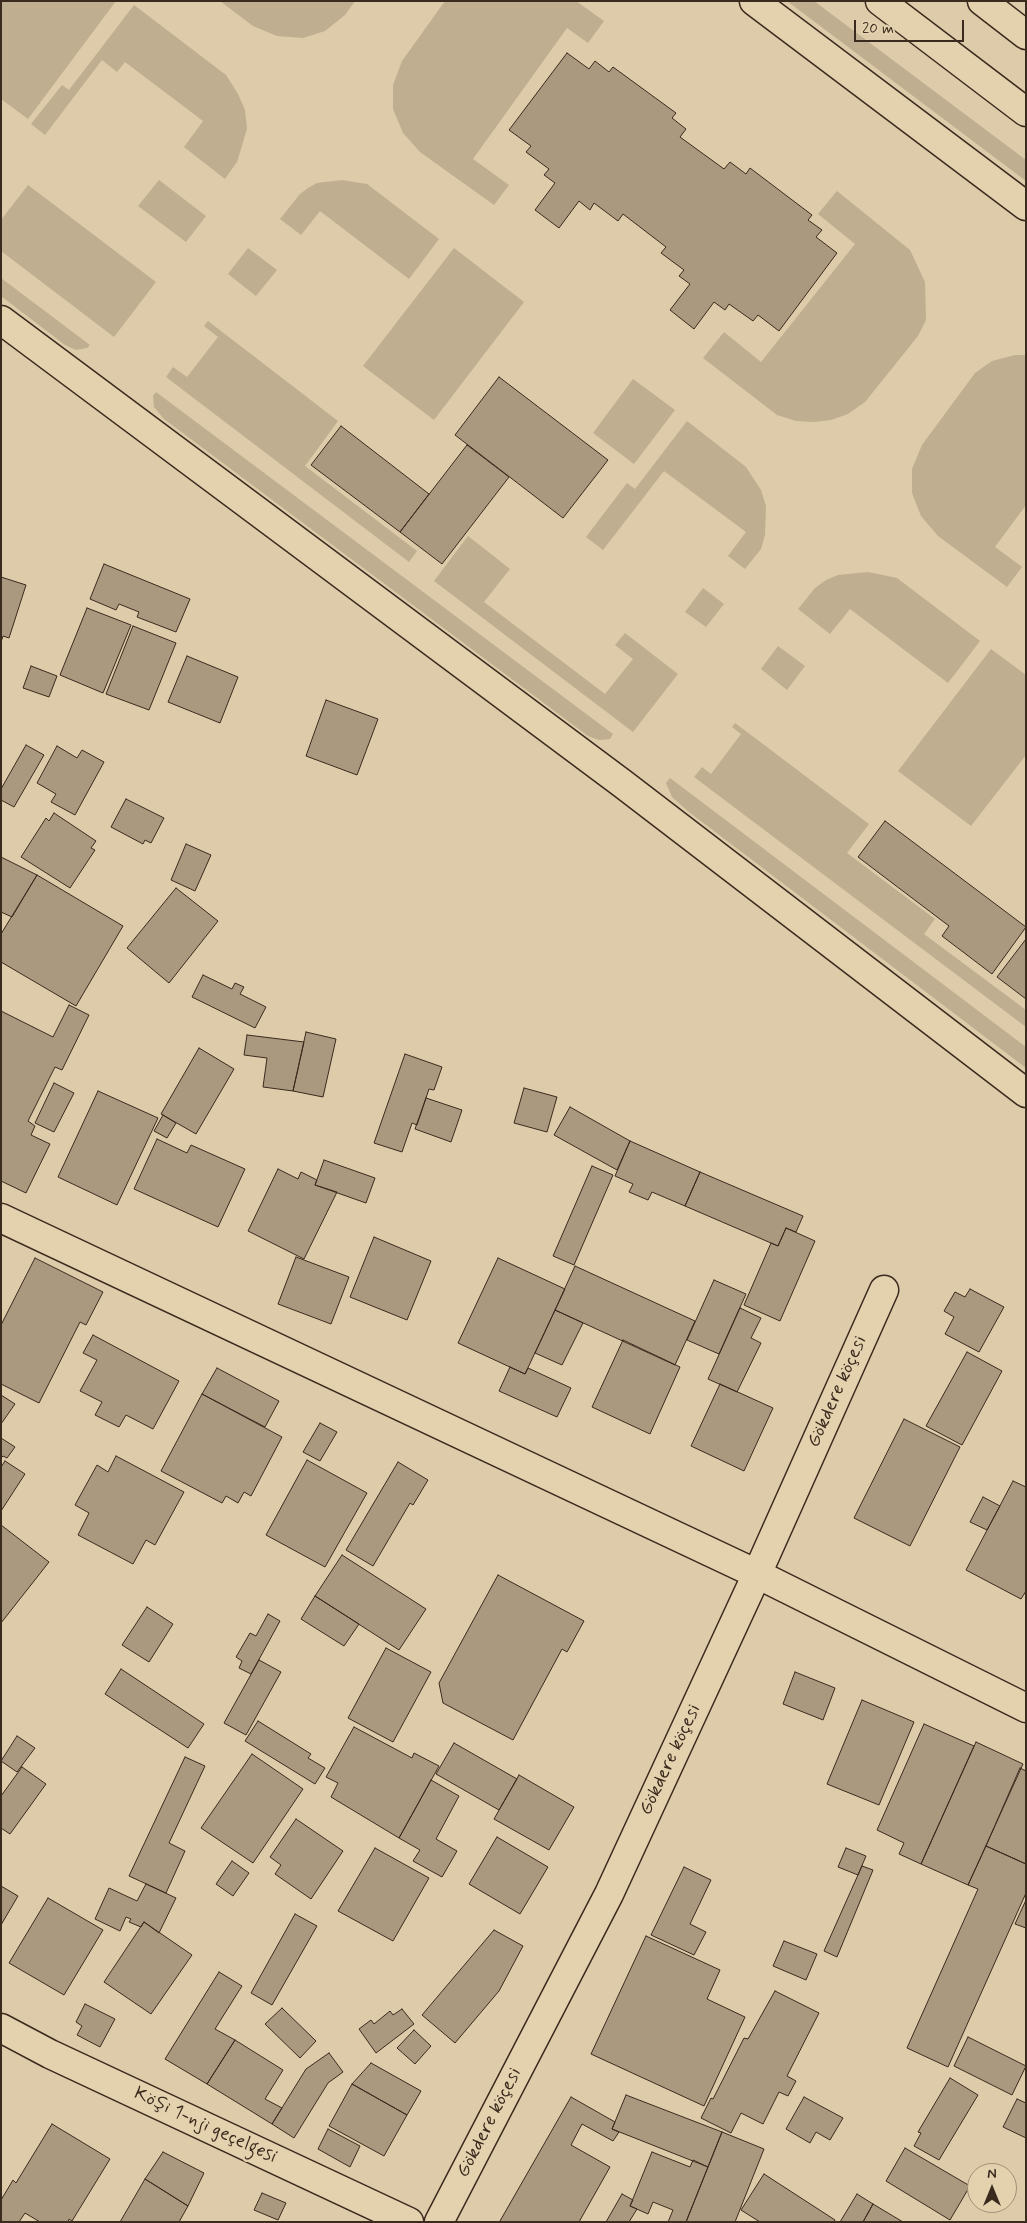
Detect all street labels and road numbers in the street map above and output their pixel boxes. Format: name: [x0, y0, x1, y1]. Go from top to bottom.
street label: Gökdere köçesi: [803, 1333, 873, 1451]
street label: Gökdere köçesi: [635, 1701, 707, 1819]
street label: Gökdere köçesi: [453, 2064, 527, 2182]
street label: Köşi 1-nji geçelgesi: [130, 2083, 280, 2169]

